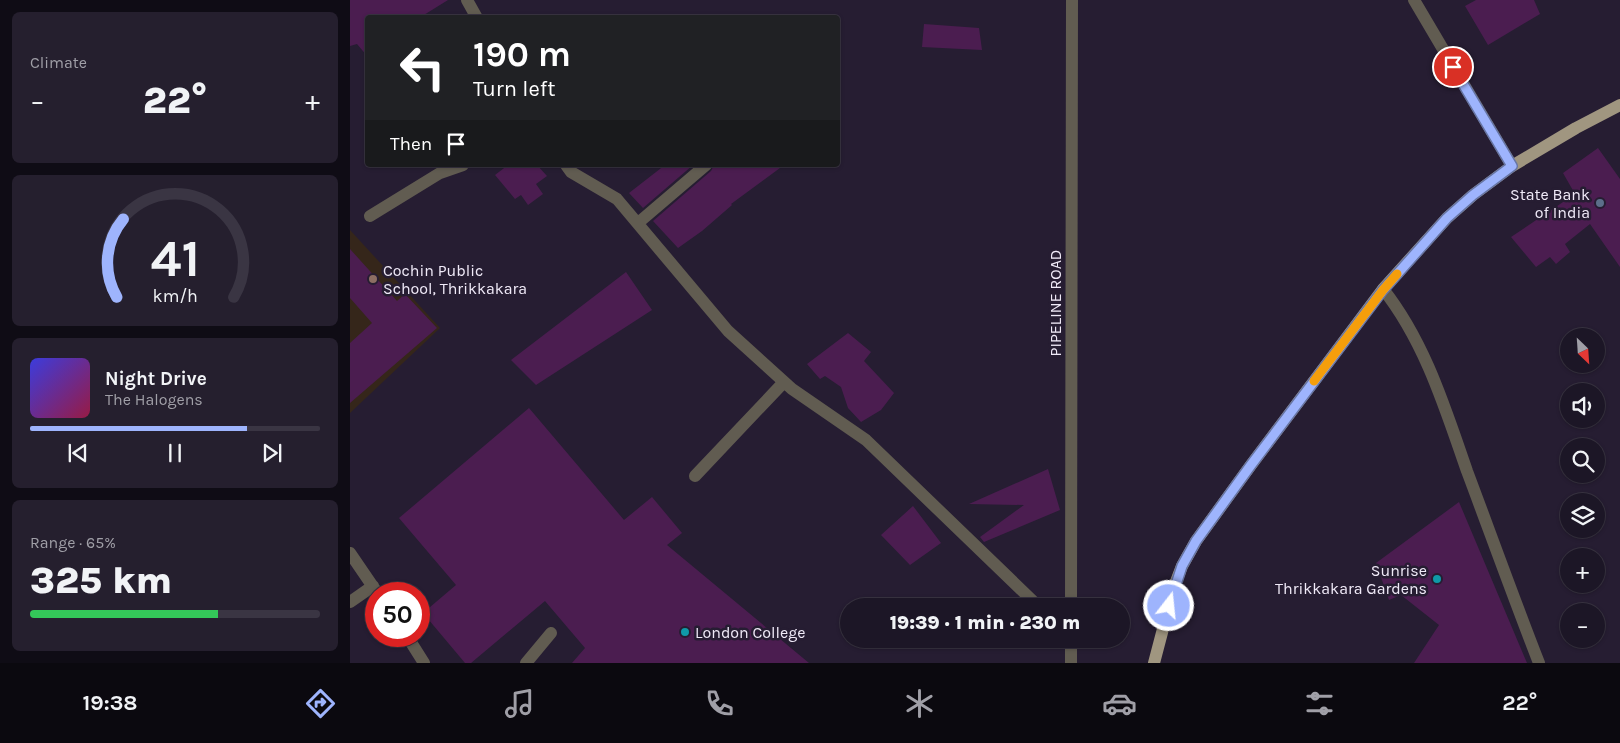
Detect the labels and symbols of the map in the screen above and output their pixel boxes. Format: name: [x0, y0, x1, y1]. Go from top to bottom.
pin: [1432, 46, 1474, 88]
place label: State Bank of India: [1510, 185, 1590, 222]
marker: State Bank of India: [1594, 197, 1606, 209]
street label: PIPELINE ROAD: [1046, 250, 1065, 356]
place label: Cochin Public School, Thrikkakara: [383, 261, 527, 298]
marker: Cochin Public School, Thrikkakara: [367, 273, 379, 285]
north arrow: [1560, 328, 1605, 372]
place label: Sunrise Thrikkakara Gardens: [1275, 561, 1427, 598]
marker: Sunrise Thrikkakara Gardens: [1431, 573, 1443, 585]
position arrow: [1142, 579, 1194, 631]
speed limit sign: 50: [365, 582, 430, 647]
place label: London College: [695, 623, 806, 642]
marker: London College: [679, 626, 691, 638]

